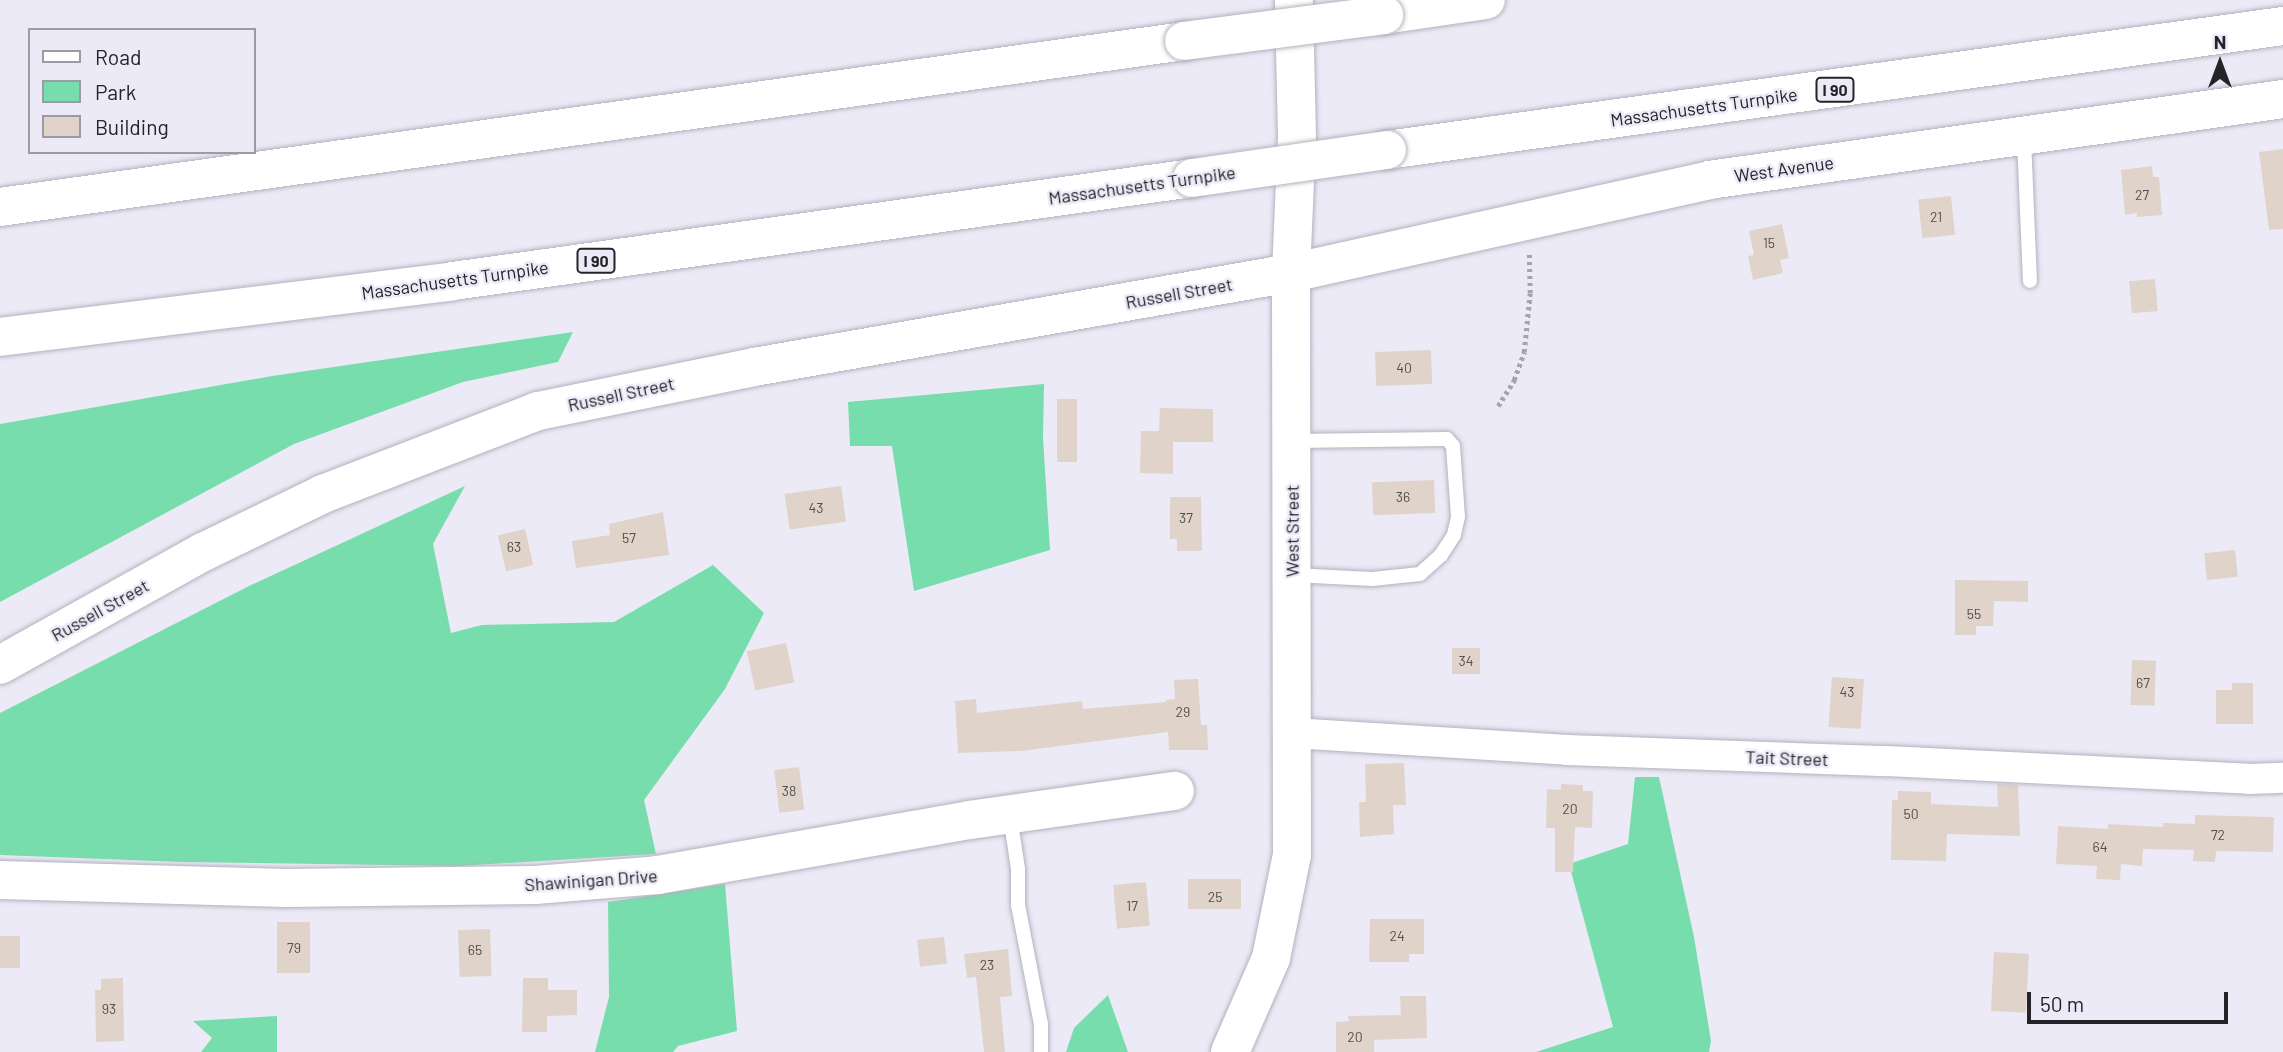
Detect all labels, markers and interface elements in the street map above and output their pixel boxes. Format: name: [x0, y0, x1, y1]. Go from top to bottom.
legend: [28, 28, 256, 154]
north arrow: [2185, 28, 2255, 98]
text: N: [2214, 30, 2226, 53]
text: Road: [95, 44, 141, 69]
road number: I 90: [1814, 78, 1856, 102]
text: Park: [95, 79, 136, 104]
street label: Massachusetts Turnpike: [1609, 83, 1799, 131]
text: Building: [95, 114, 169, 139]
street label: West Avenue: [1733, 151, 1835, 187]
street label: Massachusetts Turnpike: [1047, 161, 1237, 209]
house number: 27: [2135, 187, 2149, 203]
house number: 21: [1930, 209, 1942, 225]
house number: 15: [1763, 235, 1775, 251]
road number: I 90: [575, 248, 617, 274]
street label: Massachusetts Turnpike: [360, 256, 550, 304]
street label: Russell Street: [1124, 273, 1234, 313]
house number: 40: [1396, 360, 1412, 376]
street label: Russell Street: [566, 372, 676, 416]
street label: West Street: [1281, 485, 1303, 577]
house number: 36: [1396, 489, 1410, 505]
house number: 43: [809, 500, 823, 516]
house number: 37: [1179, 510, 1193, 526]
house number: 57: [622, 530, 636, 546]
house number: 63: [507, 539, 521, 555]
street label: Russell Street: [47, 574, 153, 646]
house number: 55: [1967, 606, 1981, 622]
house number: 34: [1459, 653, 1473, 669]
house number: 67: [2136, 675, 2150, 691]
house number: 43: [1840, 684, 1854, 700]
house number: 29: [1176, 704, 1190, 720]
street label: Tait Street: [1745, 746, 1829, 770]
house number: 38: [782, 783, 796, 799]
house number: 20: [1562, 801, 1578, 817]
house number: 50: [1903, 806, 1919, 822]
house number: 72: [2211, 827, 2225, 843]
house number: 64: [2093, 839, 2107, 855]
street label: Shawinigan Drive: [524, 865, 658, 895]
house number: 25: [1208, 889, 1222, 905]
house number: 17: [1126, 898, 1138, 914]
house number: 24: [1389, 928, 1405, 944]
house number: 79: [287, 940, 301, 956]
house number: 65: [468, 942, 482, 958]
house number: 23: [980, 957, 994, 973]
scale bar: [2031, 978, 2232, 1022]
text: 50 m: [2040, 991, 2084, 1016]
house number: 93: [102, 1001, 116, 1017]
house number: 20: [1347, 1029, 1363, 1045]

